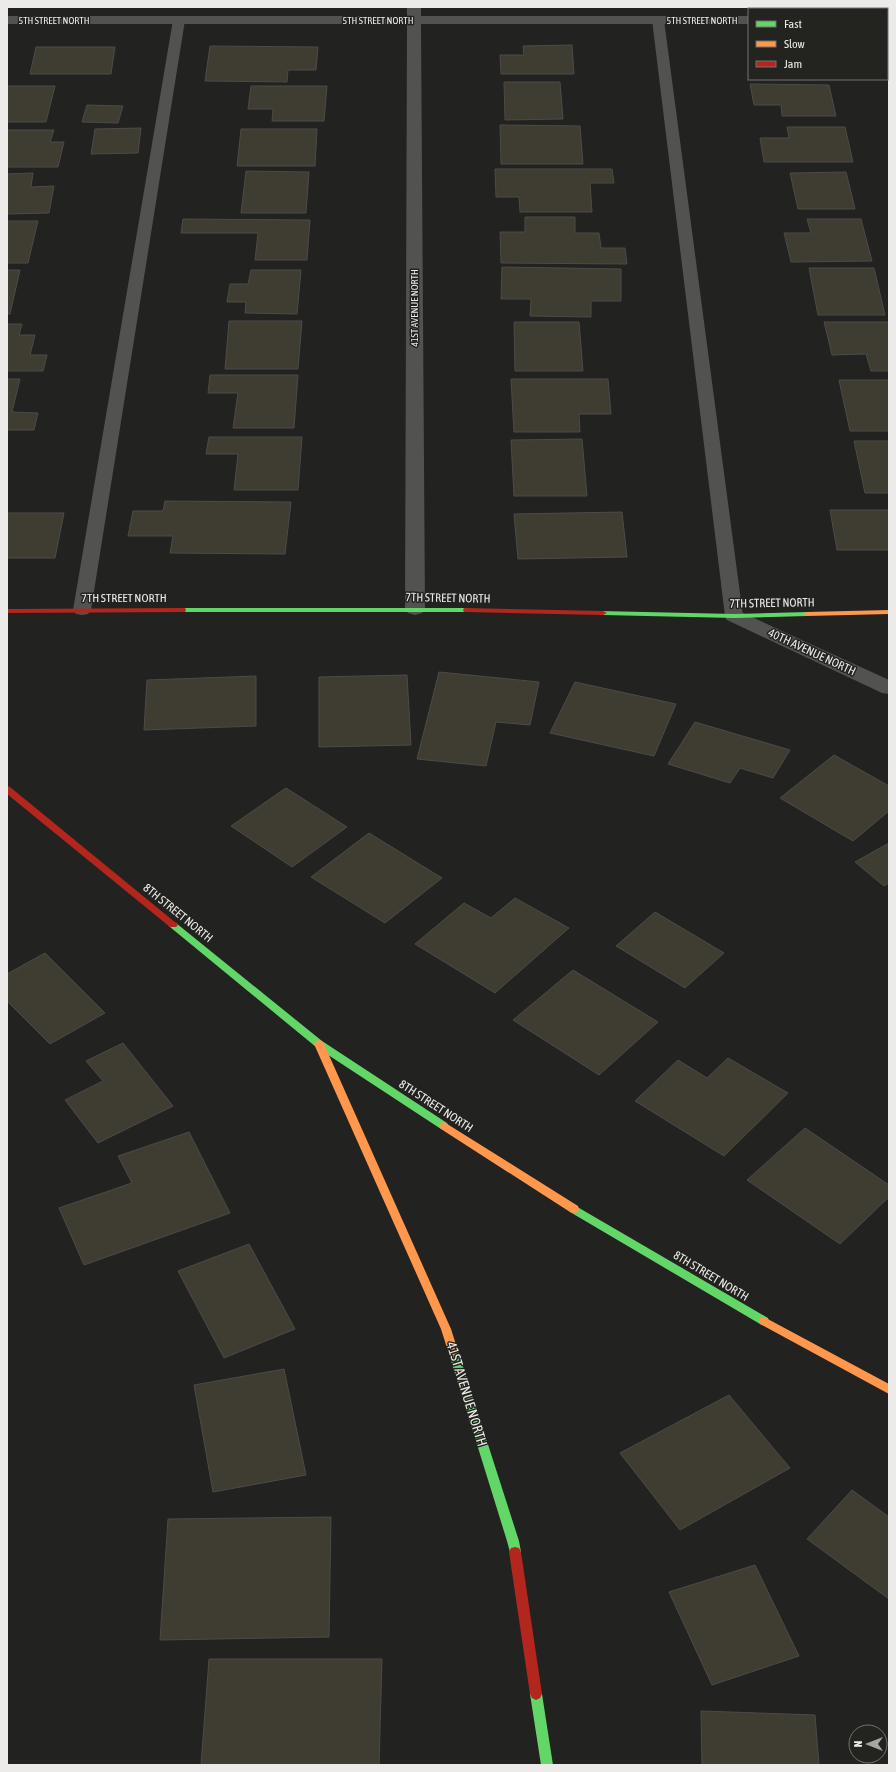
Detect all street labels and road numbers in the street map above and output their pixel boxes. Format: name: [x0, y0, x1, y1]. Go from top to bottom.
street label: 5TH STREET NORTH: [18, 15, 90, 26]
street label: 5TH STREET NORTH: [342, 15, 414, 26]
street label: 5TH STREET NORTH: [666, 15, 738, 26]
street label: 41ST AVENUE NORTH: [409, 269, 420, 347]
street label: 7TH STREET NORTH: [405, 590, 491, 606]
street label: 7TH STREET NORTH: [81, 591, 167, 605]
street label: 7TH STREET NORTH: [729, 595, 815, 611]
street label: 40TH AVENUE NORTH: [766, 626, 858, 678]
street label: 8TH STREET NORTH: [140, 881, 216, 945]
street label: 8TH STREET NORTH: [396, 1077, 476, 1135]
street label: 8TH STREET NORTH: [671, 1248, 751, 1304]
street label: 41ST AVENUE NORTH: [443, 1340, 491, 1448]

